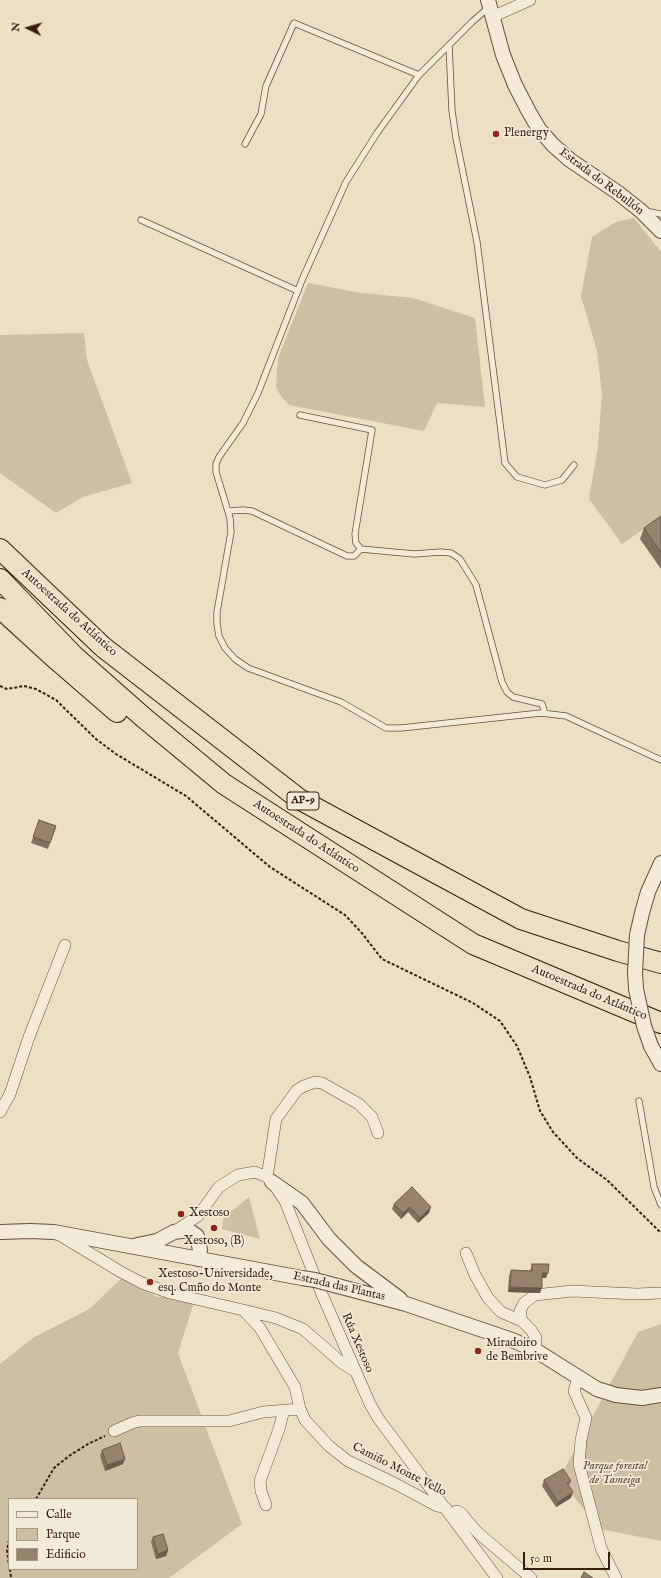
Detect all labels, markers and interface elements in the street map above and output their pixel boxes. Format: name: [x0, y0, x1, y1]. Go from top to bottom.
north arrow: [8, 8, 48, 48]
text: N: [9, 22, 23, 32]
place label: Plenergy: [504, 127, 549, 141]
marker: Plenergy: [491, 129, 501, 139]
street label: Estrada do Rebullón: [556, 145, 646, 219]
street label: Autoestrada do Atlántico: [18, 566, 120, 660]
road number: AP-9: [287, 792, 319, 810]
street label: Autoestrada do Atlántico: [250, 797, 362, 877]
street label: Autoestrada do Atlántico: [529, 962, 649, 1024]
place label: Xestoso: [189, 1207, 230, 1221]
marker: Xestoso: [176, 1209, 186, 1219]
marker: Xestoso, (B): [209, 1223, 219, 1233]
place label: Xestoso, (B): [184, 1235, 244, 1249]
place label: Xestoso-Universidade, esq. Cmño do Monte: [158, 1268, 273, 1296]
street label: Estrada das Plantas: [292, 1269, 386, 1305]
marker: Xestoso-Universidade, esq. Cmño do Monte: [145, 1277, 155, 1287]
street label: Rúa Xestoso: [338, 1311, 376, 1375]
place label: Miradoiro de Bembrive: [486, 1337, 548, 1365]
marker: Miradoiro de Bembrive: [473, 1346, 483, 1356]
street label: Camiño Monte Vello: [350, 1440, 448, 1500]
park label: Parque forestal de Tameiga: [583, 1460, 647, 1488]
legend: [8, 1498, 138, 1570]
text: Calle: [46, 1507, 72, 1522]
text: Parque: [46, 1527, 80, 1542]
scale bar: [525, 1544, 612, 1570]
text: Edificio: [46, 1547, 86, 1562]
text: 50 m: [530, 1551, 552, 1566]

